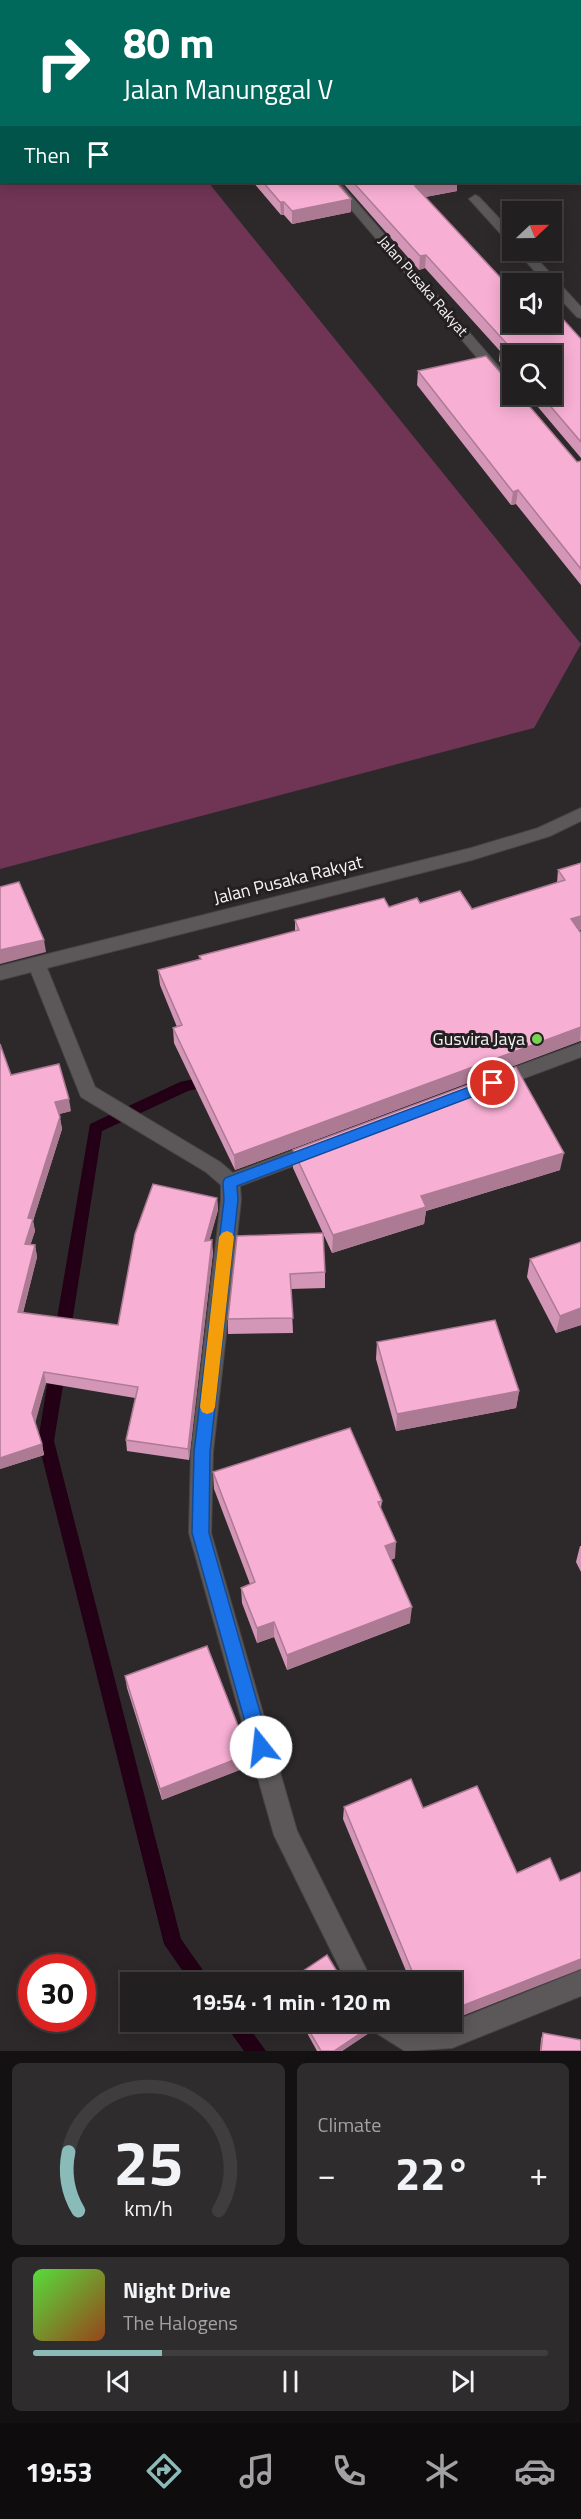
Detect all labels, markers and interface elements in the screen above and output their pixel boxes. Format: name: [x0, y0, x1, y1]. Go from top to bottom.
text: 80 m: [123, 10, 215, 74]
icon: right: [24, 24, 102, 102]
text: Jalan Manunggal V: [123, 68, 333, 109]
text: Then: [24, 138, 70, 172]
icon: arrive: [82, 138, 115, 171]
north arrow: [502, 201, 562, 261]
map controls: [502, 201, 562, 405]
street label: Jalan Pusaka Rakyat: [373, 230, 474, 342]
button: sound: [502, 273, 562, 333]
button: search: [502, 345, 562, 405]
street label: Jalan Pusaka Rakyat: [210, 848, 366, 911]
place label: Gusvira Jaya: [433, 1025, 525, 1052]
marker: Gusvira Jaya: [530, 1032, 544, 1046]
pin: [467, 1057, 518, 1108]
icon: arrive: [476, 1066, 509, 1099]
position arrow: [229, 1715, 293, 1779]
speed limit sign: 30: [18, 1954, 96, 2032]
text: 19:54 · 1 min · 120 m: [191, 1985, 391, 2019]
text: Climate: [318, 2109, 381, 2140]
text: 25: [113, 2114, 183, 2209]
text: 22°: [395, 2139, 471, 2207]
text: −: [318, 2149, 336, 2199]
text: +: [530, 2149, 548, 2199]
text: km/h: [124, 2192, 173, 2224]
text: Night Drive: [123, 2273, 231, 2307]
text: The Halogens: [123, 2307, 238, 2338]
icon: previous: [102, 2365, 135, 2398]
icon: pause: [274, 2365, 307, 2398]
icon: next: [446, 2365, 479, 2398]
icon: directions: [143, 2450, 185, 2492]
icon: music: [236, 2450, 278, 2492]
icon: phone: [328, 2450, 370, 2492]
icon: climate: [421, 2450, 463, 2492]
icon: car: [514, 2450, 556, 2492]
text: 19:53: [25, 2451, 93, 2492]

